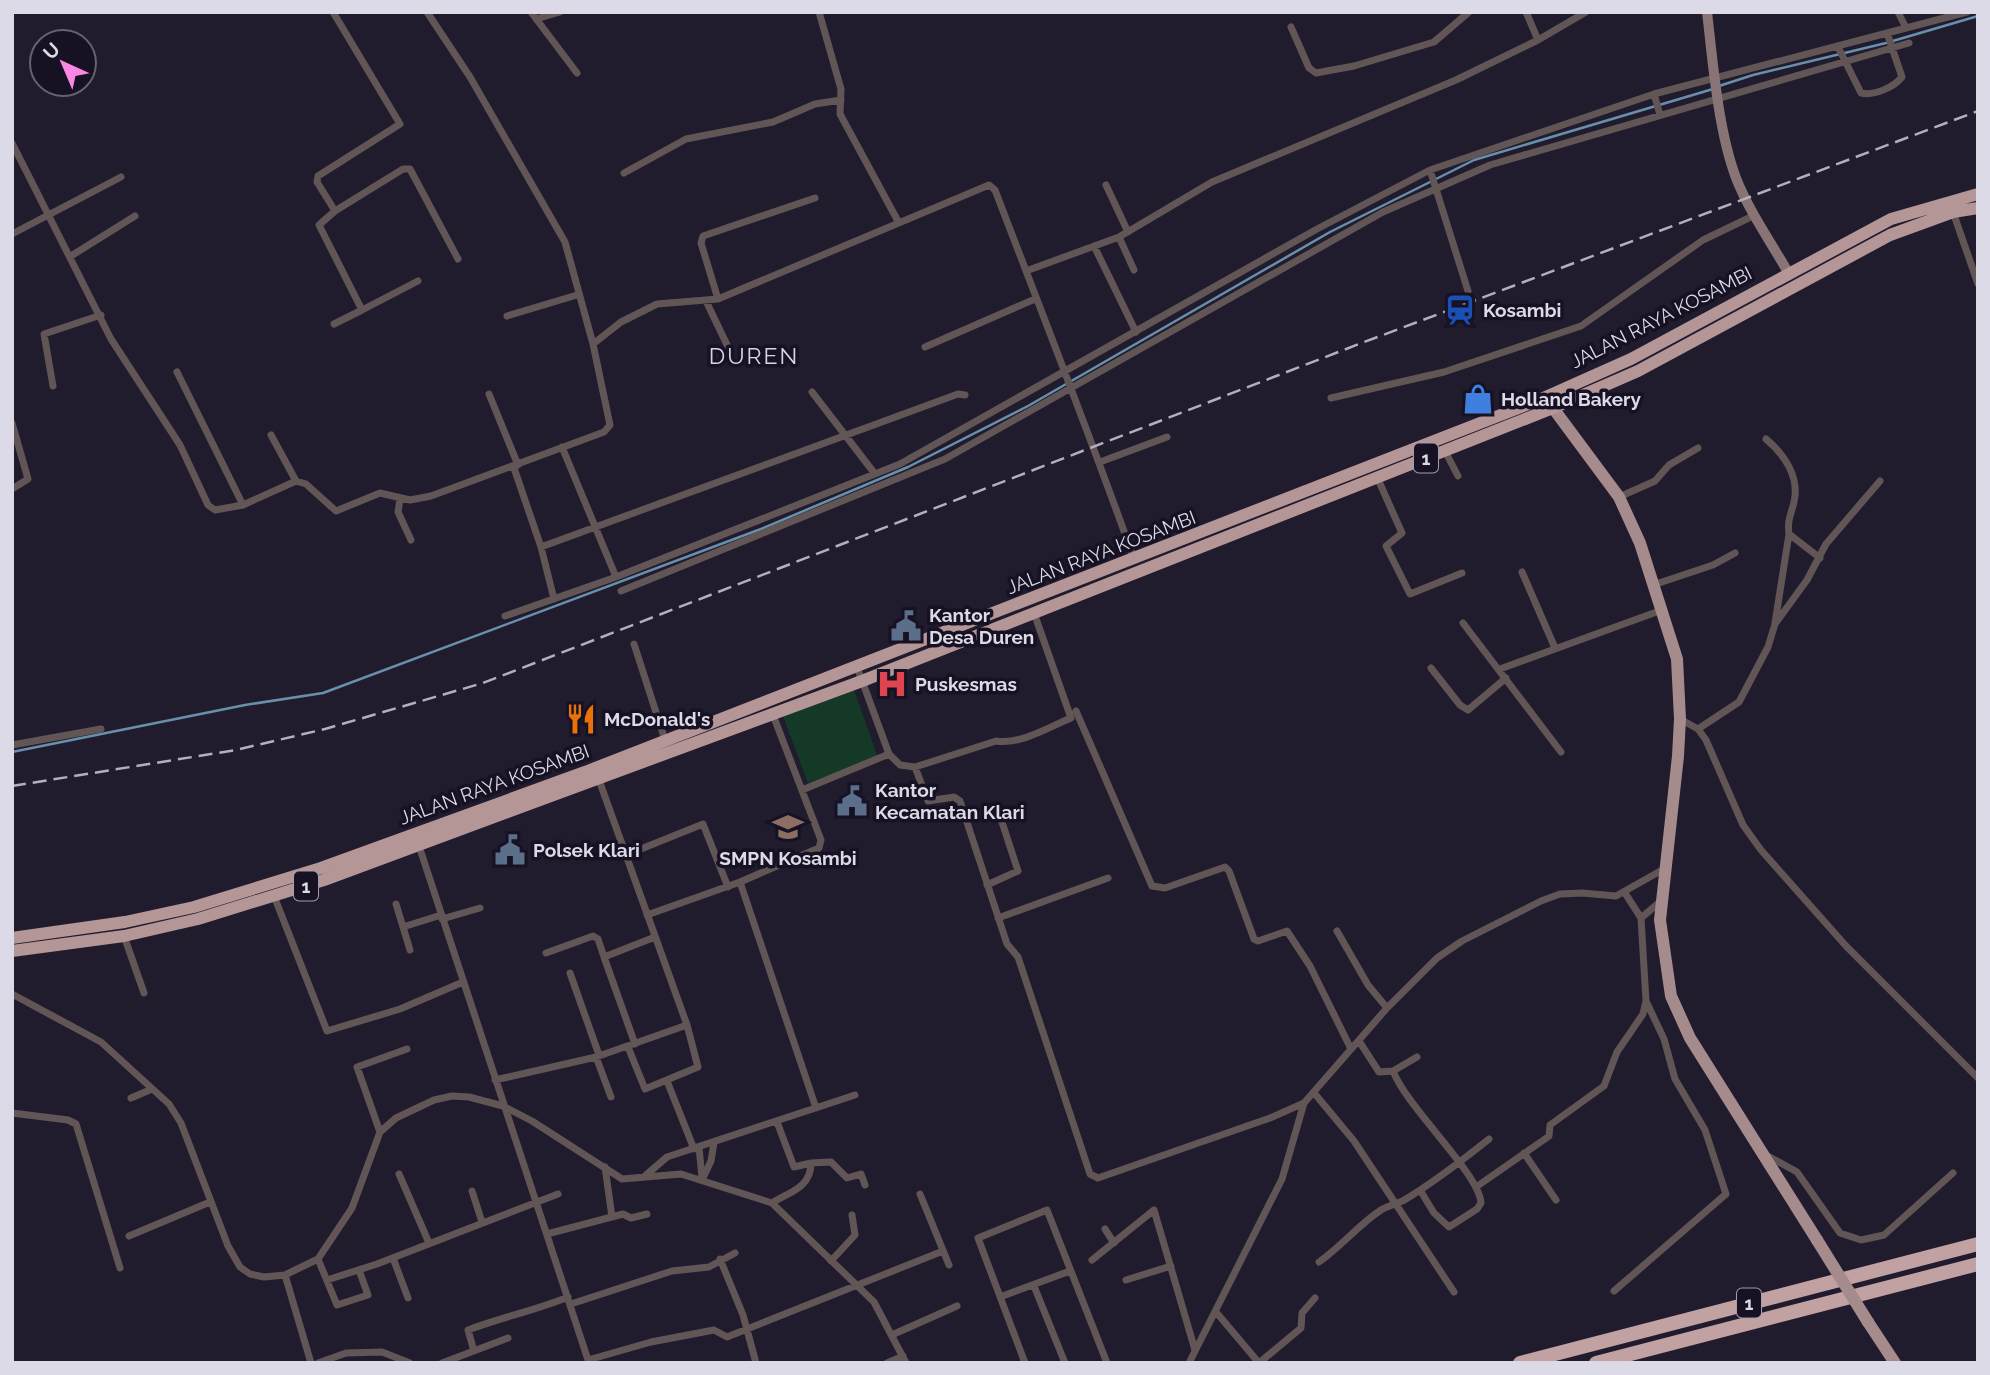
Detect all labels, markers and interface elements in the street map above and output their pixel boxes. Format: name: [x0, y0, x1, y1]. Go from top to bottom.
north arrow: [28, 28, 98, 98]
text: U: [38, 38, 64, 64]
street label: JALAN RAYA KOSAMBI: [1567, 262, 1755, 372]
station icon: Kosambi: [1443, 293, 1477, 327]
place label: Kosambi: [1483, 299, 1561, 321]
district label: DUREN: [709, 342, 799, 369]
shop icon: Holland Bakery: [1461, 382, 1495, 416]
place label: Holland Bakery: [1501, 388, 1641, 410]
road number: 1: [1414, 444, 1438, 472]
street label: JALAN RAYA KOSAMBI: [1003, 506, 1199, 598]
place label: Kantor Desa Duren: [929, 604, 1034, 648]
public building icon: Kantor Desa Duren: [889, 609, 923, 643]
hospital icon: Puskesmas: [875, 667, 909, 701]
place label: Puskesmas: [915, 673, 1017, 695]
restaurant icon: McDonald's: [564, 702, 598, 736]
place label: McDonald's: [604, 708, 710, 730]
street label: JALAN RAYA KOSAMBI: [396, 739, 592, 829]
place label: Kantor Kecamatan Klari: [875, 779, 1025, 823]
public building icon: Kantor Kecamatan Klari: [835, 784, 869, 818]
school or university icon: SMPN Kosambi: [771, 810, 805, 844]
public building icon: Polsek Klari: [493, 833, 527, 867]
place label: Polsek Klari: [533, 839, 640, 861]
place label: SMPN Kosambi: [719, 847, 857, 869]
road number: 1: [294, 872, 318, 900]
road number: 1: [1737, 1288, 1761, 1318]

